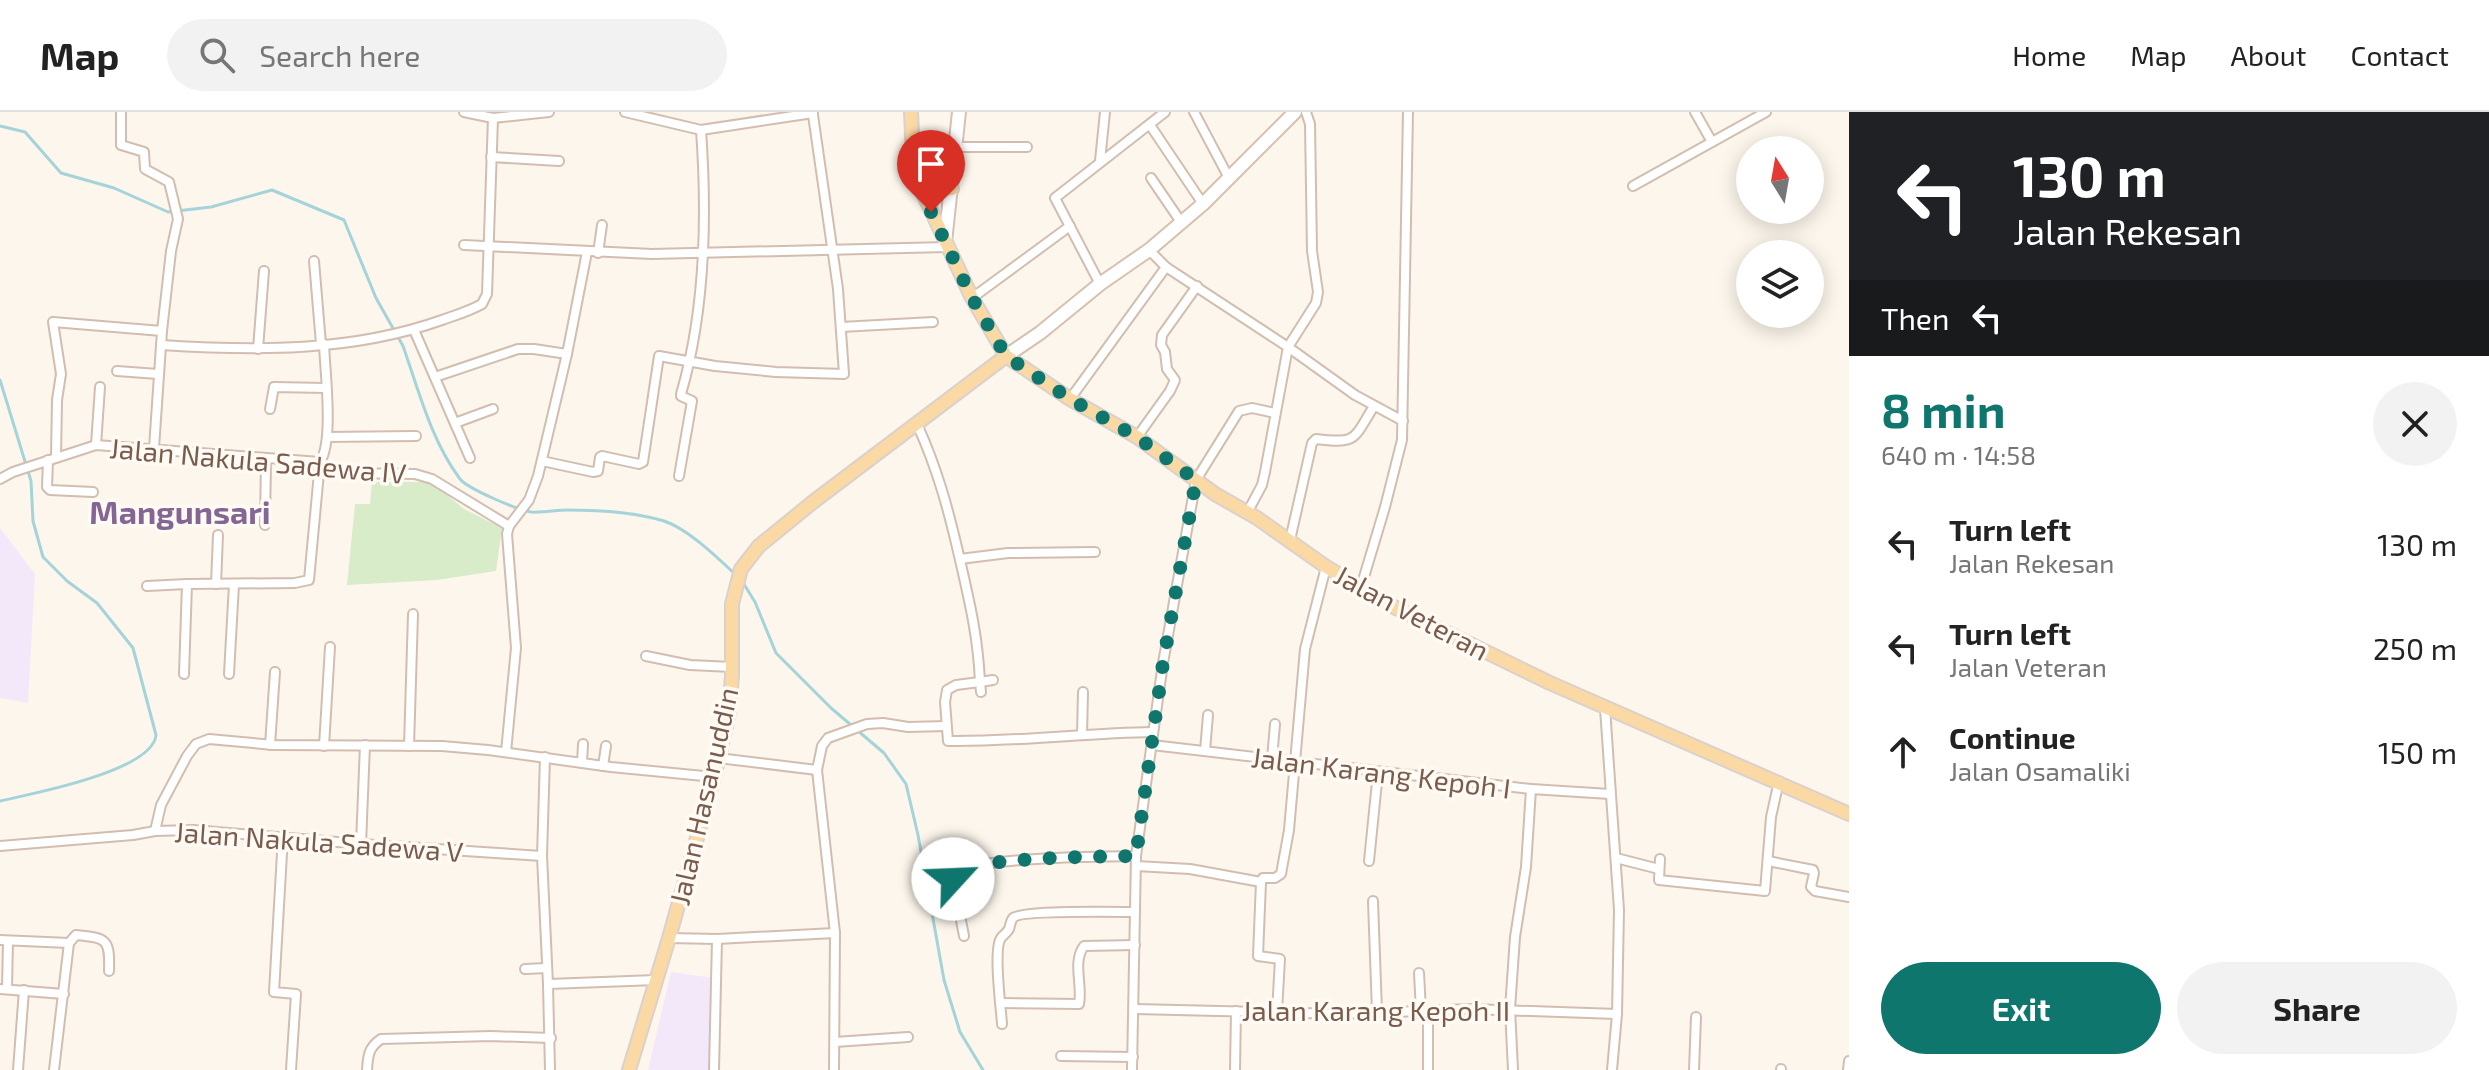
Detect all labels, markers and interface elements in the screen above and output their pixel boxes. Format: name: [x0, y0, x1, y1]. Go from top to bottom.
search box: [167, 19, 727, 91]
text: Map: [40, 32, 119, 78]
icon: search: [195, 33, 239, 77]
text: Search here: [259, 37, 420, 73]
text: Home: [2012, 38, 2086, 72]
text: Map: [2130, 38, 2187, 72]
text: About: [2231, 38, 2306, 72]
text: Contact: [2350, 38, 2449, 72]
pin: [897, 130, 965, 212]
north arrow: [1736, 136, 1824, 224]
map controls: [1736, 136, 1824, 328]
text: 130 m: [2013, 141, 2166, 208]
icon: arrive: [909, 142, 953, 186]
icon: left: [1881, 144, 1985, 248]
text: Jalan Rekesan: [2013, 209, 2242, 252]
button: layers: [1736, 240, 1824, 328]
icon: left: [1965, 296, 2009, 340]
text: Then: [1881, 300, 1949, 336]
text: 8 min: [1881, 380, 2006, 438]
button: close: [2373, 382, 2457, 466]
street label: Jalan Nakula Sadewa IV: [108, 430, 408, 490]
text: 640 m · 14:58: [1881, 439, 2036, 470]
district label: Mangunsari: [89, 492, 271, 530]
text: Turn left: [1949, 511, 2071, 547]
icon: left: [1881, 522, 1925, 566]
text: 130 m: [2377, 526, 2457, 562]
text: Jalan Rekesan: [1949, 547, 2114, 578]
street label: Jalan Veteran: [1329, 557, 1495, 667]
text: Turn left: [1949, 615, 2071, 651]
icon: left: [1881, 626, 1925, 670]
text: 250 m: [2373, 630, 2457, 666]
text: Jalan Veteran: [1949, 651, 2107, 682]
street label: Jalan Hasanuddin: [661, 684, 745, 908]
text: Continue: [1949, 719, 2076, 755]
icon: ahead: [1881, 730, 1925, 774]
text: 150 m: [2378, 734, 2457, 770]
street label: Jalan Karang Kepoh I: [1249, 739, 1513, 805]
text: Jalan Osamaliki: [1949, 755, 2131, 786]
street label: Jalan Nakula Sadewa V: [173, 814, 465, 868]
position arrow: [911, 837, 995, 921]
button: Exit: [1881, 962, 2161, 1054]
button: Share: [2177, 962, 2457, 1054]
street label: Jalan Karang Kepoh II: [1242, 993, 1510, 1027]

